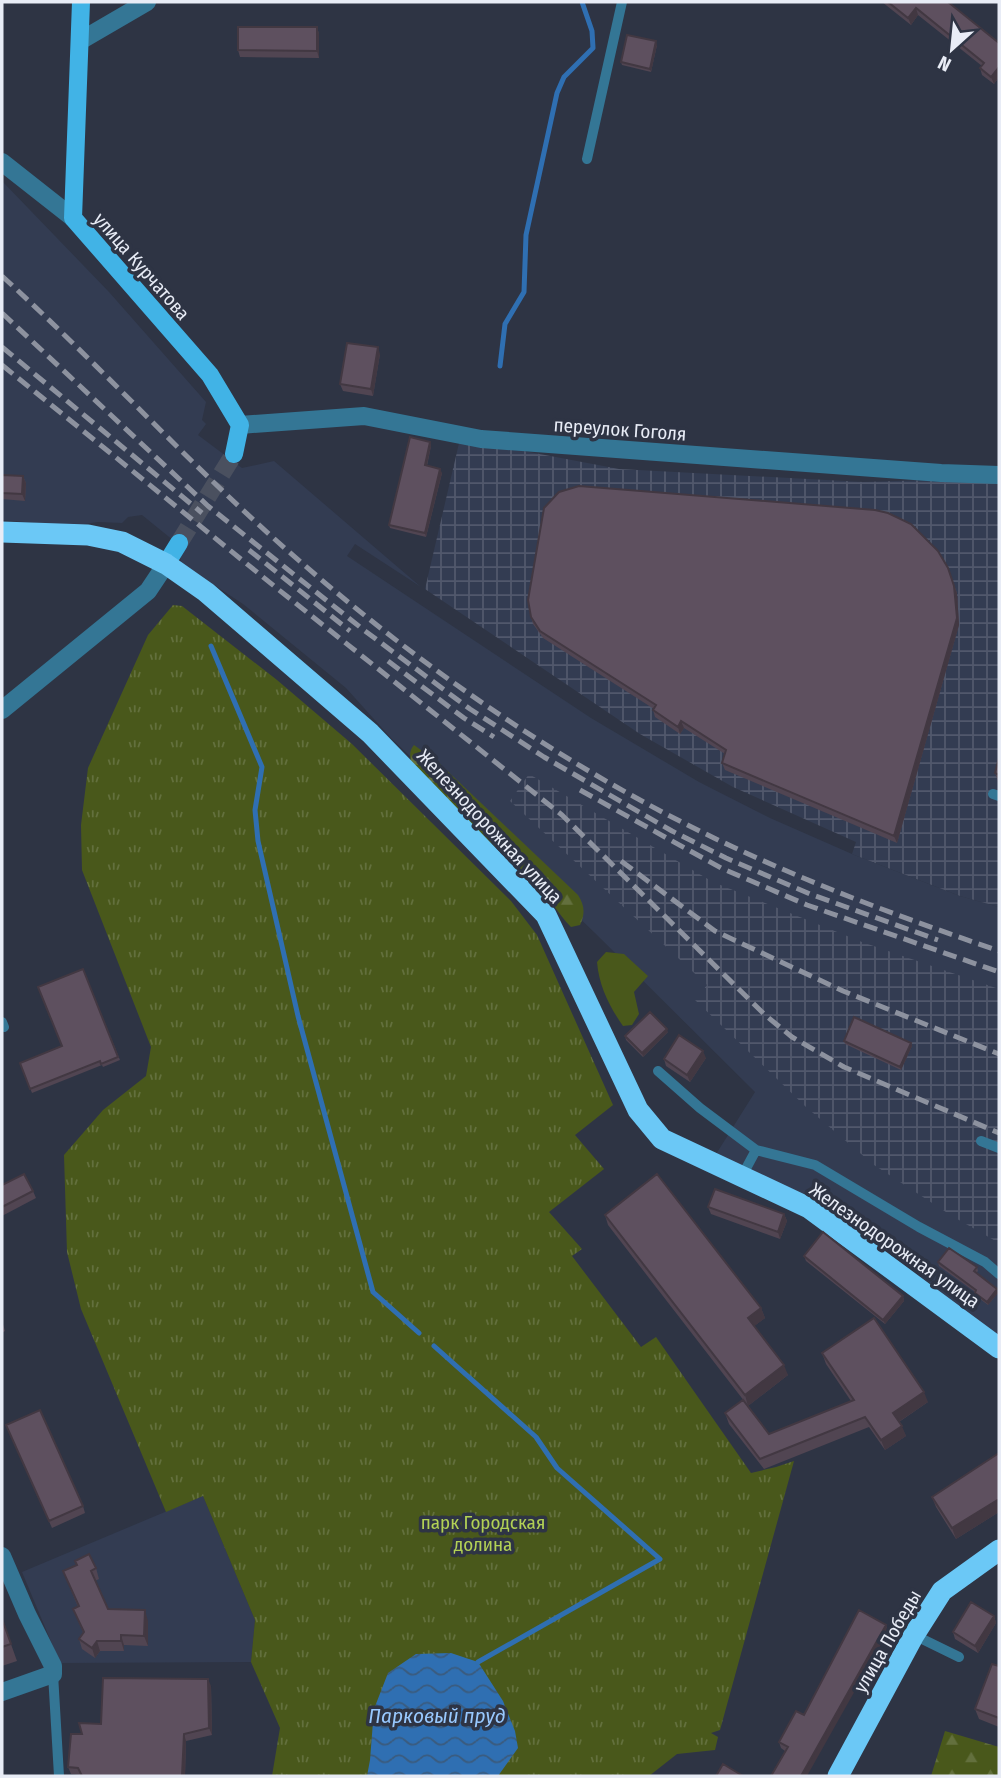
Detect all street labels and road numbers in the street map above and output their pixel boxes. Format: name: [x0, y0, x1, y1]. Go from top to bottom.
street label: улица Курчатова: [89, 208, 195, 325]
street label: переулок Гоголя: [553, 413, 687, 446]
street label: Железнодорожная улица: [412, 744, 567, 908]
street label: Железнодорожная улица: [805, 1178, 984, 1313]
street label: улица Победы: [849, 1586, 926, 1697]

